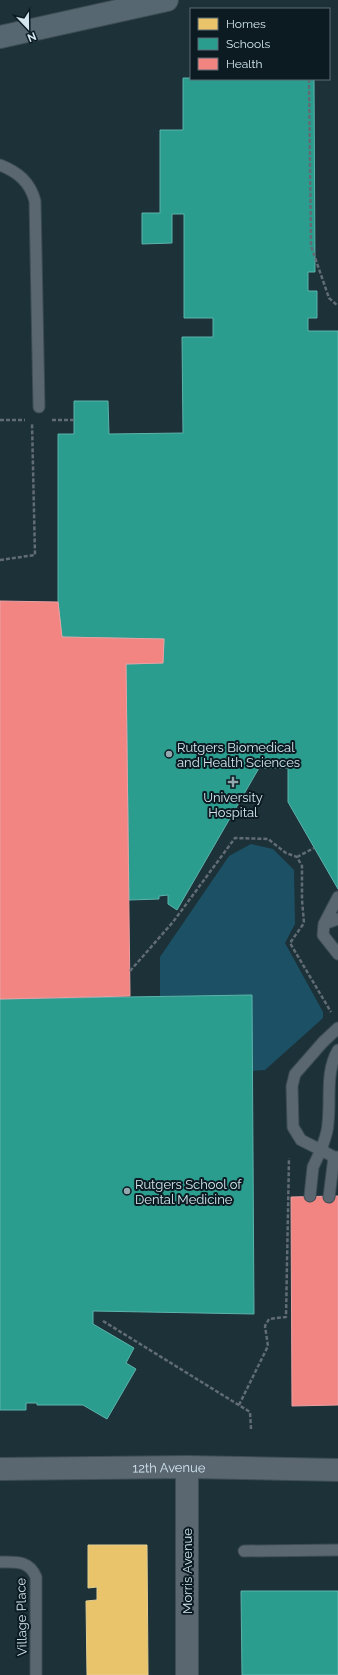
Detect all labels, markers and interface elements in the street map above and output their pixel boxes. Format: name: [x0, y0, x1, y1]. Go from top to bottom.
north arrow: [8, 8, 48, 48]
legend: [190, 8, 330, 80]
text: Homes: [226, 17, 266, 31]
text: N: [25, 29, 38, 44]
text: Schools: [226, 37, 270, 51]
text: Health: [226, 57, 263, 71]
place label: Rutgers Biomedical and Health Sciences: [177, 740, 300, 770]
marker: Rutgers Biomedical and Health Sciences: [164, 749, 174, 759]
marker: University Hospital: [227, 776, 239, 788]
place label: University Hospital: [203, 790, 263, 820]
place label: Rutgers School of Dental Medicine: [135, 1177, 242, 1207]
marker: Rutgers School of Dental Medicine: [122, 1186, 132, 1196]
street label: 12th Avenue: [132, 1460, 206, 1476]
street label: Morris Avenue: [180, 1528, 195, 1614]
street label: Village Place: [13, 1577, 30, 1656]

